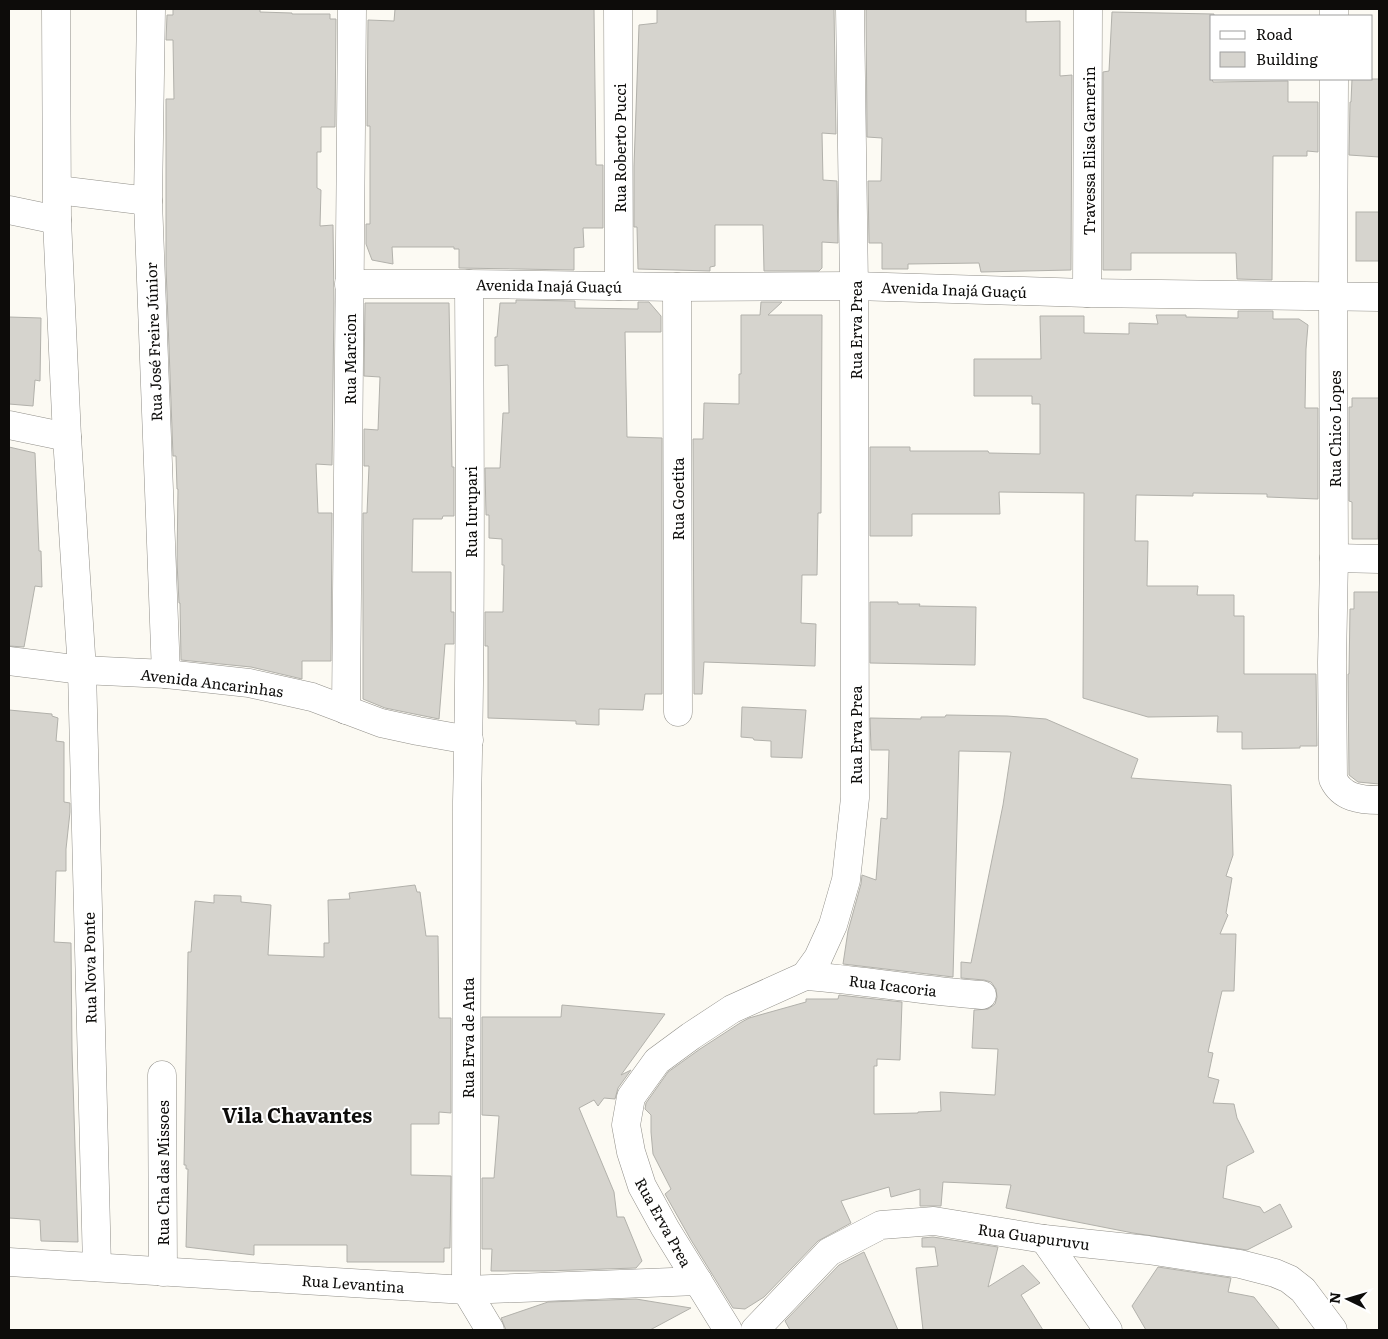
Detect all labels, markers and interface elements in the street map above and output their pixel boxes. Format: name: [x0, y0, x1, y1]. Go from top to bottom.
legend: [1210, 15, 1373, 80]
text: Road: [1256, 22, 1292, 45]
text: Building: [1256, 47, 1318, 70]
street label: Travessa Elisa Garnerin: [1077, 66, 1100, 236]
street label: Rua Roberto Pucci: [608, 83, 631, 213]
street label: Rua José Freire Júnior: [139, 262, 167, 422]
street label: Avenida Inajá Guaçú: [476, 272, 623, 298]
street label: Avenida Inajá Guaçú: [881, 275, 1028, 303]
street label: Rua Erva Prea: [844, 280, 867, 380]
street label: Rua Marcion: [338, 313, 361, 405]
street label: Rua Chico Lopes: [1323, 370, 1346, 488]
street label: Rua Goetita: [666, 457, 689, 541]
street label: Rua Iurupari: [459, 466, 482, 558]
street label: Avenida Ancarinhas: [139, 662, 285, 702]
street label: Rua Erva Prea: [844, 685, 867, 785]
street label: Rua Nova Ponte: [77, 912, 101, 1024]
street label: Rua Icacoria: [848, 968, 939, 1002]
street label: Rua Erva de Anta: [456, 976, 479, 1099]
district label: Vila Chavantes: [222, 1099, 372, 1129]
street label: Rua Cha das Missoes: [151, 1100, 174, 1246]
street label: Rua Erva Prea: [630, 1173, 699, 1272]
street label: Rua Guapuruvu: [977, 1217, 1092, 1255]
street label: Rua Levantina: [301, 1268, 406, 1298]
north arrow: [1323, 1274, 1373, 1324]
text: N: [1324, 1291, 1345, 1305]

